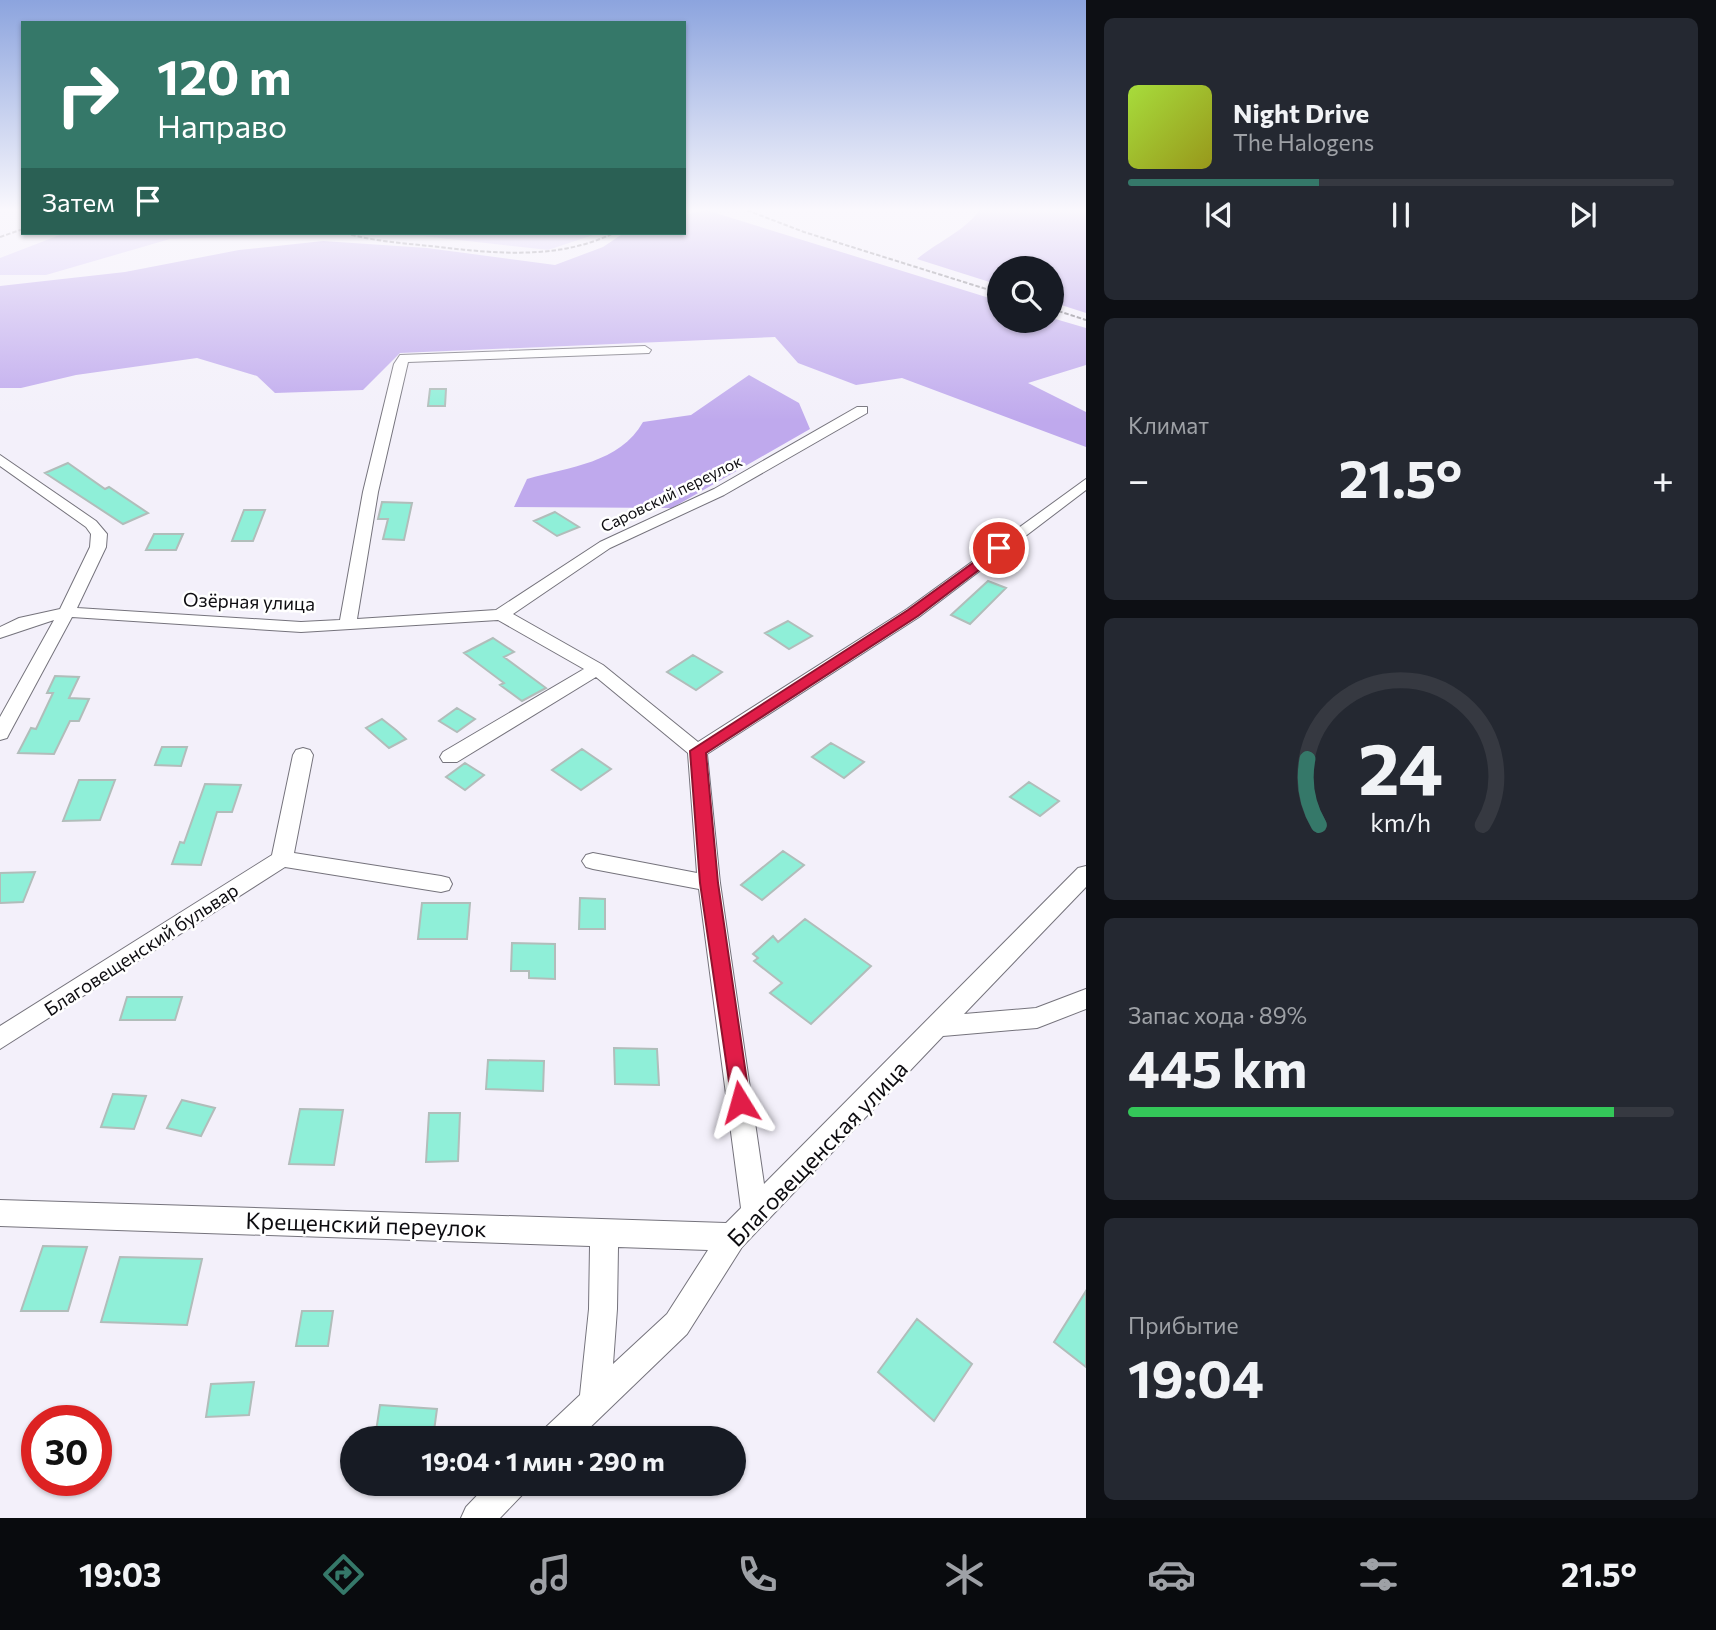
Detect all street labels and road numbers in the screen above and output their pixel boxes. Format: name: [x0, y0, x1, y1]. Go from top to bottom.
street label: Саровский переулок: [597, 450, 745, 535]
street label: Озёрная улица: [183, 587, 315, 615]
street label: Благовещенский бульвар: [40, 878, 242, 1020]
street label: Благовещенская улица: [721, 1054, 913, 1252]
street label: Крещенский переулок: [245, 1206, 487, 1242]

